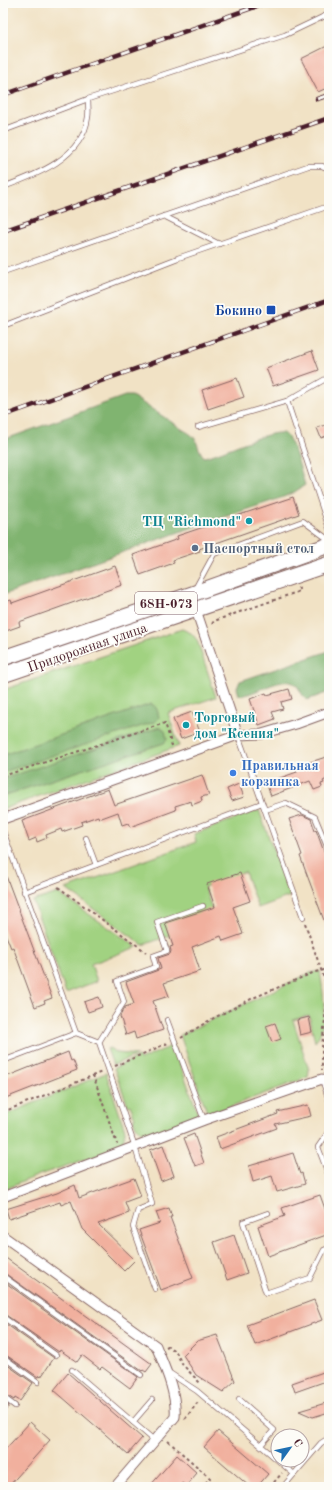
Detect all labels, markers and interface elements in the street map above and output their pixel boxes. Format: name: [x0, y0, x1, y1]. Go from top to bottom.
place label: Бокино: [215, 304, 262, 318]
marker: Бокино: [265, 304, 277, 316]
place label: ТЦ "Richmond": [142, 515, 241, 529]
marker: ТЦ "Richmond": [244, 516, 254, 526]
place label: Паспортный стол: [203, 542, 314, 556]
marker: Паспортный стол: [190, 543, 200, 553]
road number: 68Н-073: [135, 592, 197, 614]
street label: Придорожная улица: [26, 621, 149, 675]
place label: Торговый дом "Ксения": [194, 711, 279, 741]
marker: Торговый дом "Ксения": [181, 720, 191, 730]
place label: Правильная корзинка: [241, 759, 319, 789]
marker: Правильная корзинка: [228, 768, 238, 778]
north arrow: [270, 1428, 310, 1468]
text: С: [291, 1437, 304, 1449]

